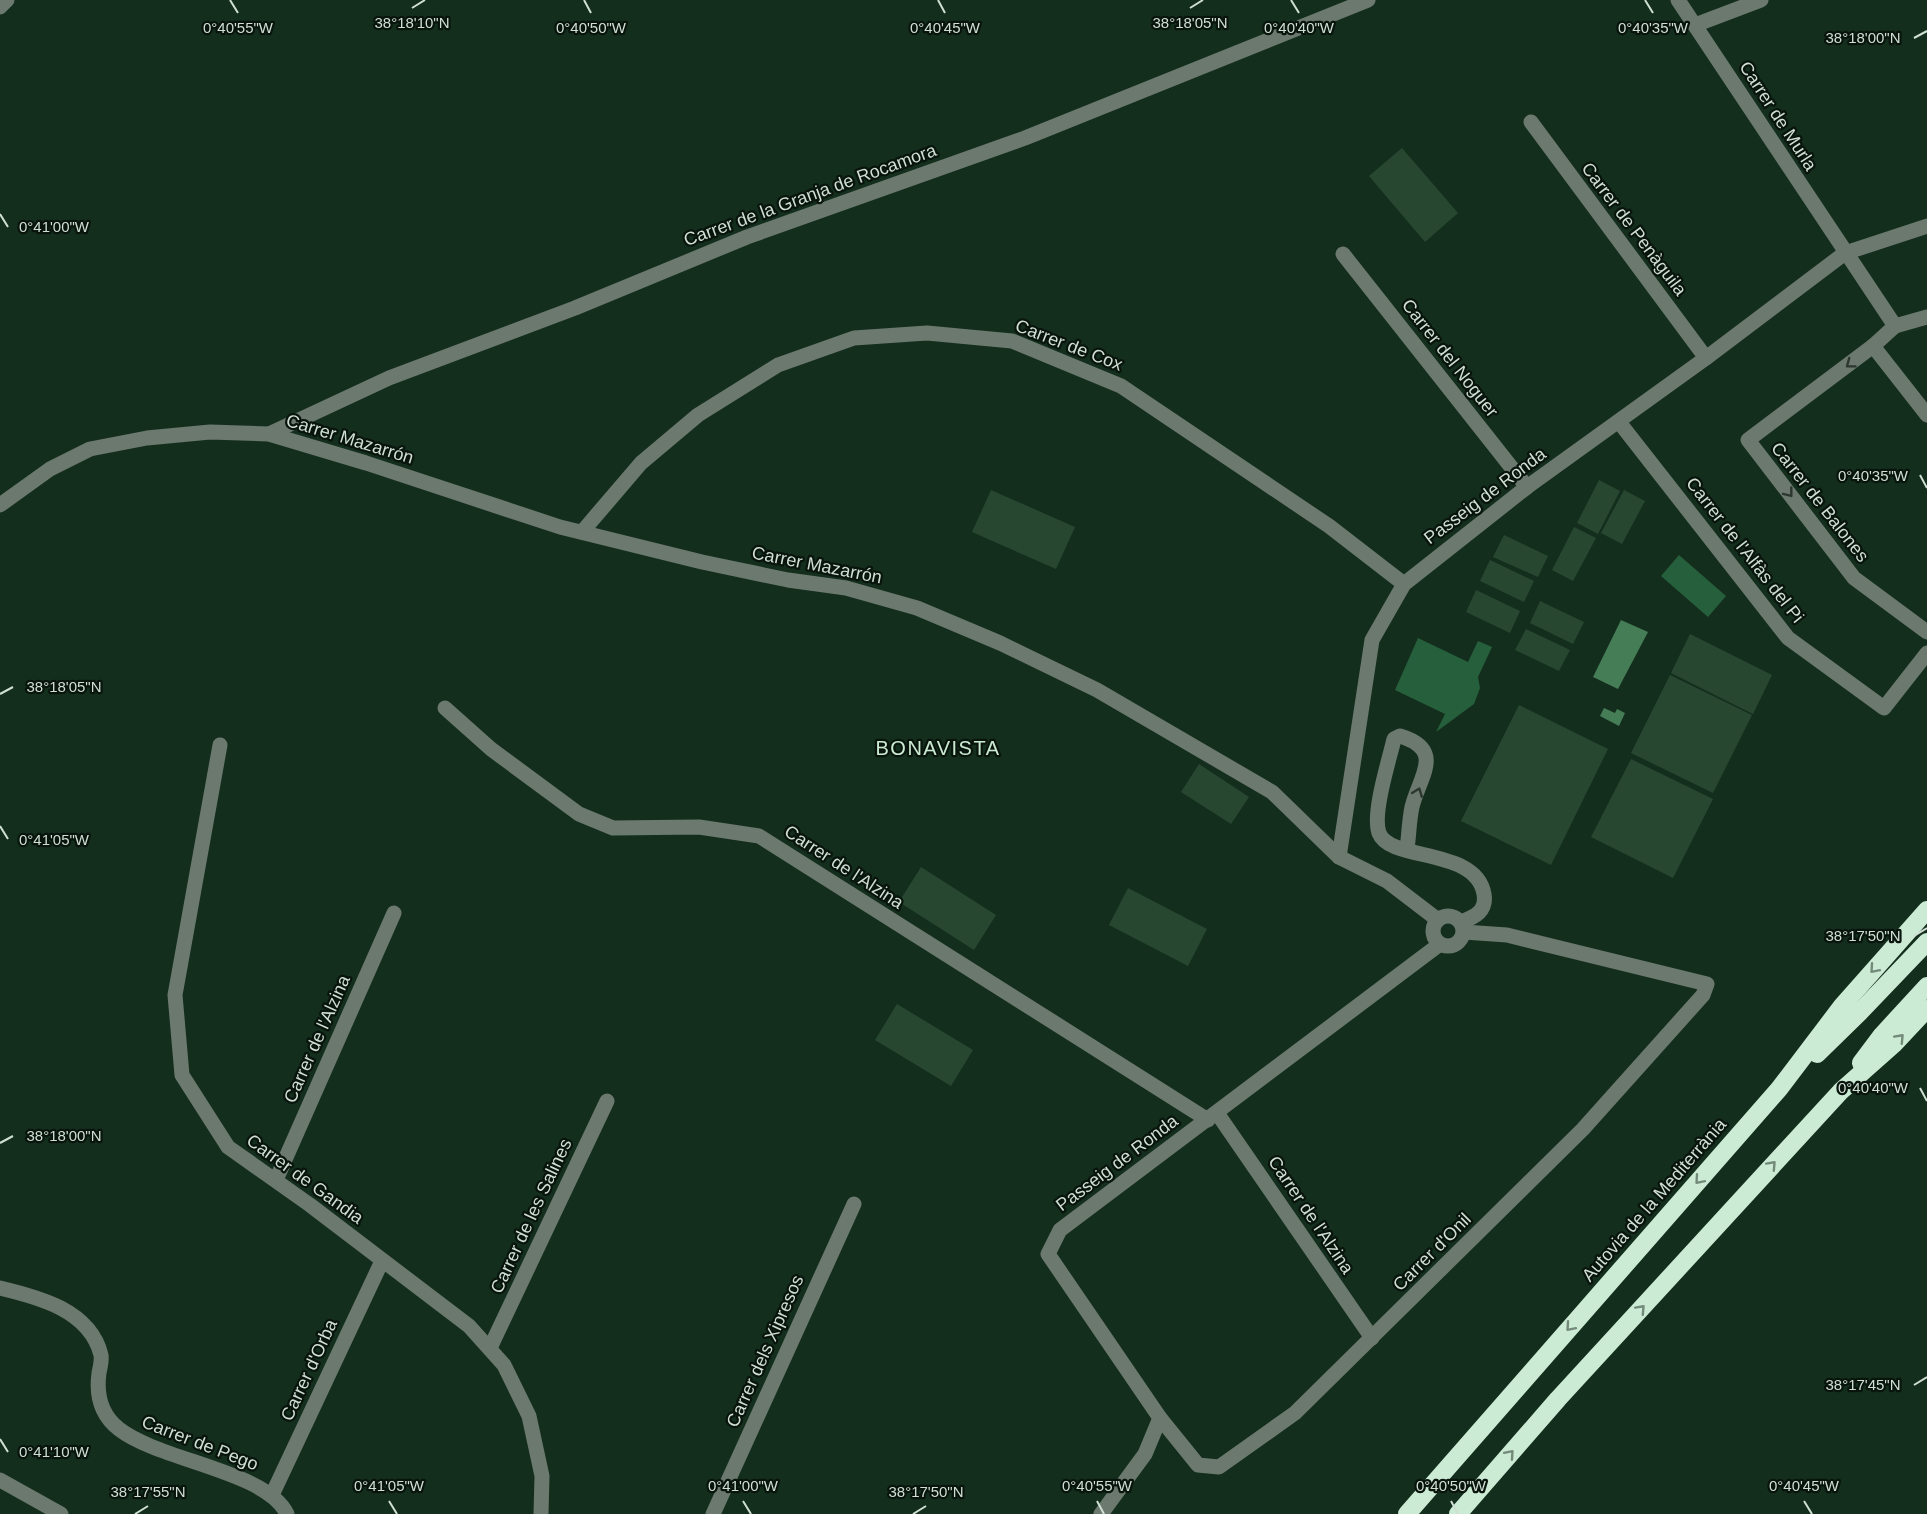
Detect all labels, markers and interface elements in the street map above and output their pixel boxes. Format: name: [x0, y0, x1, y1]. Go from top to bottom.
text: 38°18'10"N: [374, 14, 450, 31]
text: 38°18'05"N: [1152, 14, 1228, 31]
text: 0°40'55"W: [203, 19, 274, 36]
text: 0°40'50"W: [556, 19, 627, 36]
text: 0°40'45"W: [910, 19, 981, 36]
text: 0°40'40"W: [1264, 19, 1335, 36]
text: 0°40'35"W: [1618, 19, 1689, 36]
text: 38°18'00"N: [1825, 29, 1901, 46]
street label: Carrer de Murla: [1735, 58, 1821, 175]
street label: Carrer de la Granja de Rocamora: [681, 140, 940, 250]
street label: Carrer de Penàguila: [1578, 159, 1691, 300]
text: 0°41'00"W: [19, 218, 90, 235]
street label: Carrer del Noguer: [1398, 295, 1502, 421]
street label: Carrer de Cox: [1013, 315, 1125, 375]
one-way arrow: [1846, 356, 1857, 367]
street label: Carrer Mazarrón: [284, 410, 416, 468]
street label: Carrer de Balones: [1767, 438, 1873, 566]
street label: Passeig de Ronda: [1420, 443, 1551, 548]
text: 0°40'35"W: [1838, 467, 1909, 484]
street label: Carrer de l'Alfàs del Pi: [1682, 474, 1808, 626]
one-way arrow: [1781, 486, 1792, 497]
street label: Carrer Mazarrón: [750, 543, 884, 587]
text: 38°18'05"N: [26, 678, 102, 695]
district label: BONAVISTA: [875, 737, 1001, 759]
one-way arrow: [1411, 787, 1423, 798]
street label: Carrer de l'Alzina: [781, 821, 908, 913]
text: 0°41'05"W: [19, 831, 90, 848]
text: 38°17'50"N: [1825, 927, 1901, 944]
one-way arrow: [1870, 962, 1881, 973]
street label: Carrer de l'Alzina: [280, 971, 354, 1106]
one-way arrow: [1893, 1034, 1904, 1045]
text: 0°40'40"W: [1838, 1079, 1909, 1096]
street label: Passeig de Ronda: [1052, 1110, 1183, 1215]
street label: Autovia de la Mediterrània: [1578, 1114, 1731, 1285]
text: 38°18'00"N: [26, 1127, 102, 1144]
street label: Carrer de Gandia: [243, 1130, 368, 1229]
street label: Carrer de les Salines: [486, 1136, 576, 1296]
street label: Carrer de l'Alzina: [1264, 1152, 1358, 1278]
one-way arrow: [1765, 1162, 1776, 1173]
one-way arrow: [1695, 1173, 1706, 1184]
street label: Carrer d'Onil: [1389, 1209, 1475, 1295]
street label: Carrer dels Xipresos: [722, 1272, 808, 1430]
one-way arrow: [1634, 1305, 1645, 1316]
street label: Carrer d'Orba: [277, 1315, 342, 1424]
one-way arrow: [1566, 1320, 1577, 1331]
text: 38°17'45"N: [1825, 1376, 1901, 1393]
street label: Carrer de Pego: [139, 1412, 261, 1474]
text: 0°41'10"W: [19, 1443, 90, 1460]
one-way arrow: [1503, 1450, 1514, 1461]
text: 0°41'05"W: [354, 1477, 425, 1494]
text: 0°41'00"W: [708, 1477, 779, 1494]
text: 0°40'55"W: [1062, 1477, 1133, 1494]
text: 0°40'50"W: [1416, 1477, 1487, 1494]
text: 0°40'45"W: [1769, 1477, 1840, 1494]
text: 38°17'55"N: [110, 1483, 186, 1500]
text: 38°17'50"N: [888, 1483, 964, 1500]

